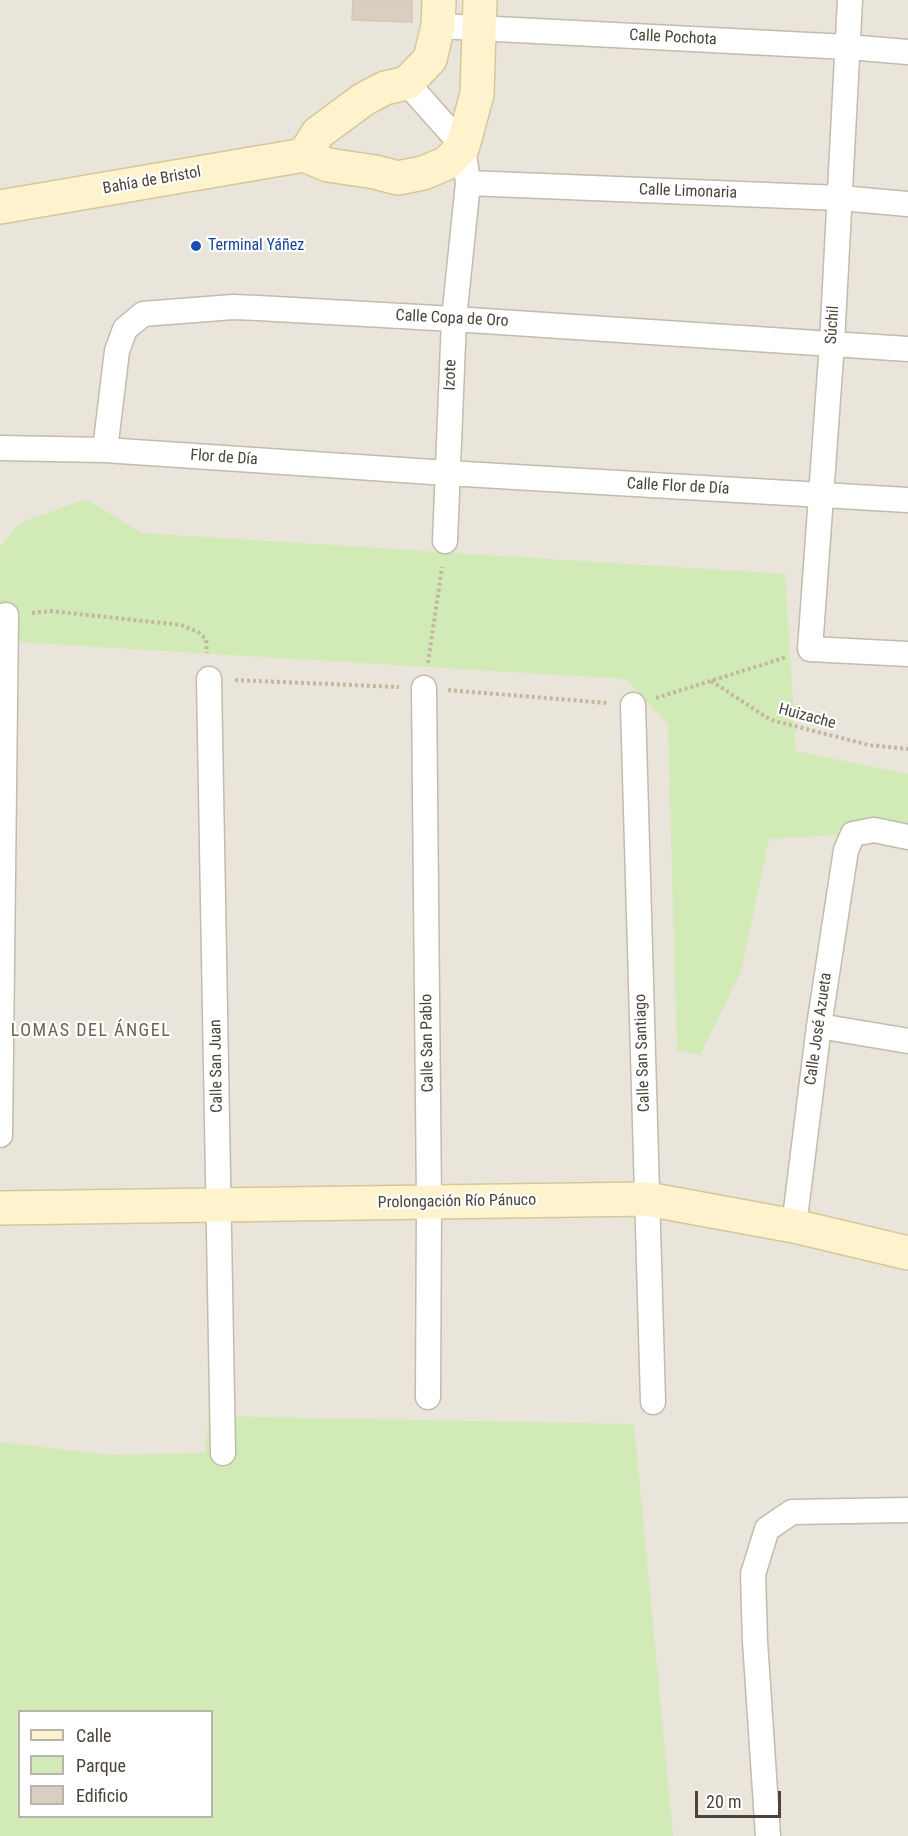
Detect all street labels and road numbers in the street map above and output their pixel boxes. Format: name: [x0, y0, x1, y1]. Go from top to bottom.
street label: Calle Pochota: [629, 26, 717, 50]
street label: Bahía de Bristol: [101, 163, 203, 199]
street label: Calle Limonaria: [639, 181, 737, 203]
street label: Súchil: [822, 305, 844, 345]
street label: Calle Copa de Oro: [395, 306, 509, 332]
street label: Izote: [441, 359, 461, 391]
street label: Flor de Día: [190, 446, 258, 470]
street label: Calle Flor de Día: [626, 475, 730, 499]
street label: Huizache: [776, 700, 838, 734]
street label: Calle José Azueta: [802, 971, 836, 1087]
street label: Calle San Pablo: [418, 994, 438, 1092]
street label: Calle San Santiago: [631, 994, 655, 1112]
street label: Calle San Juan: [207, 1019, 227, 1113]
street label: Prolongación Río Pánuco: [378, 1191, 536, 1213]

